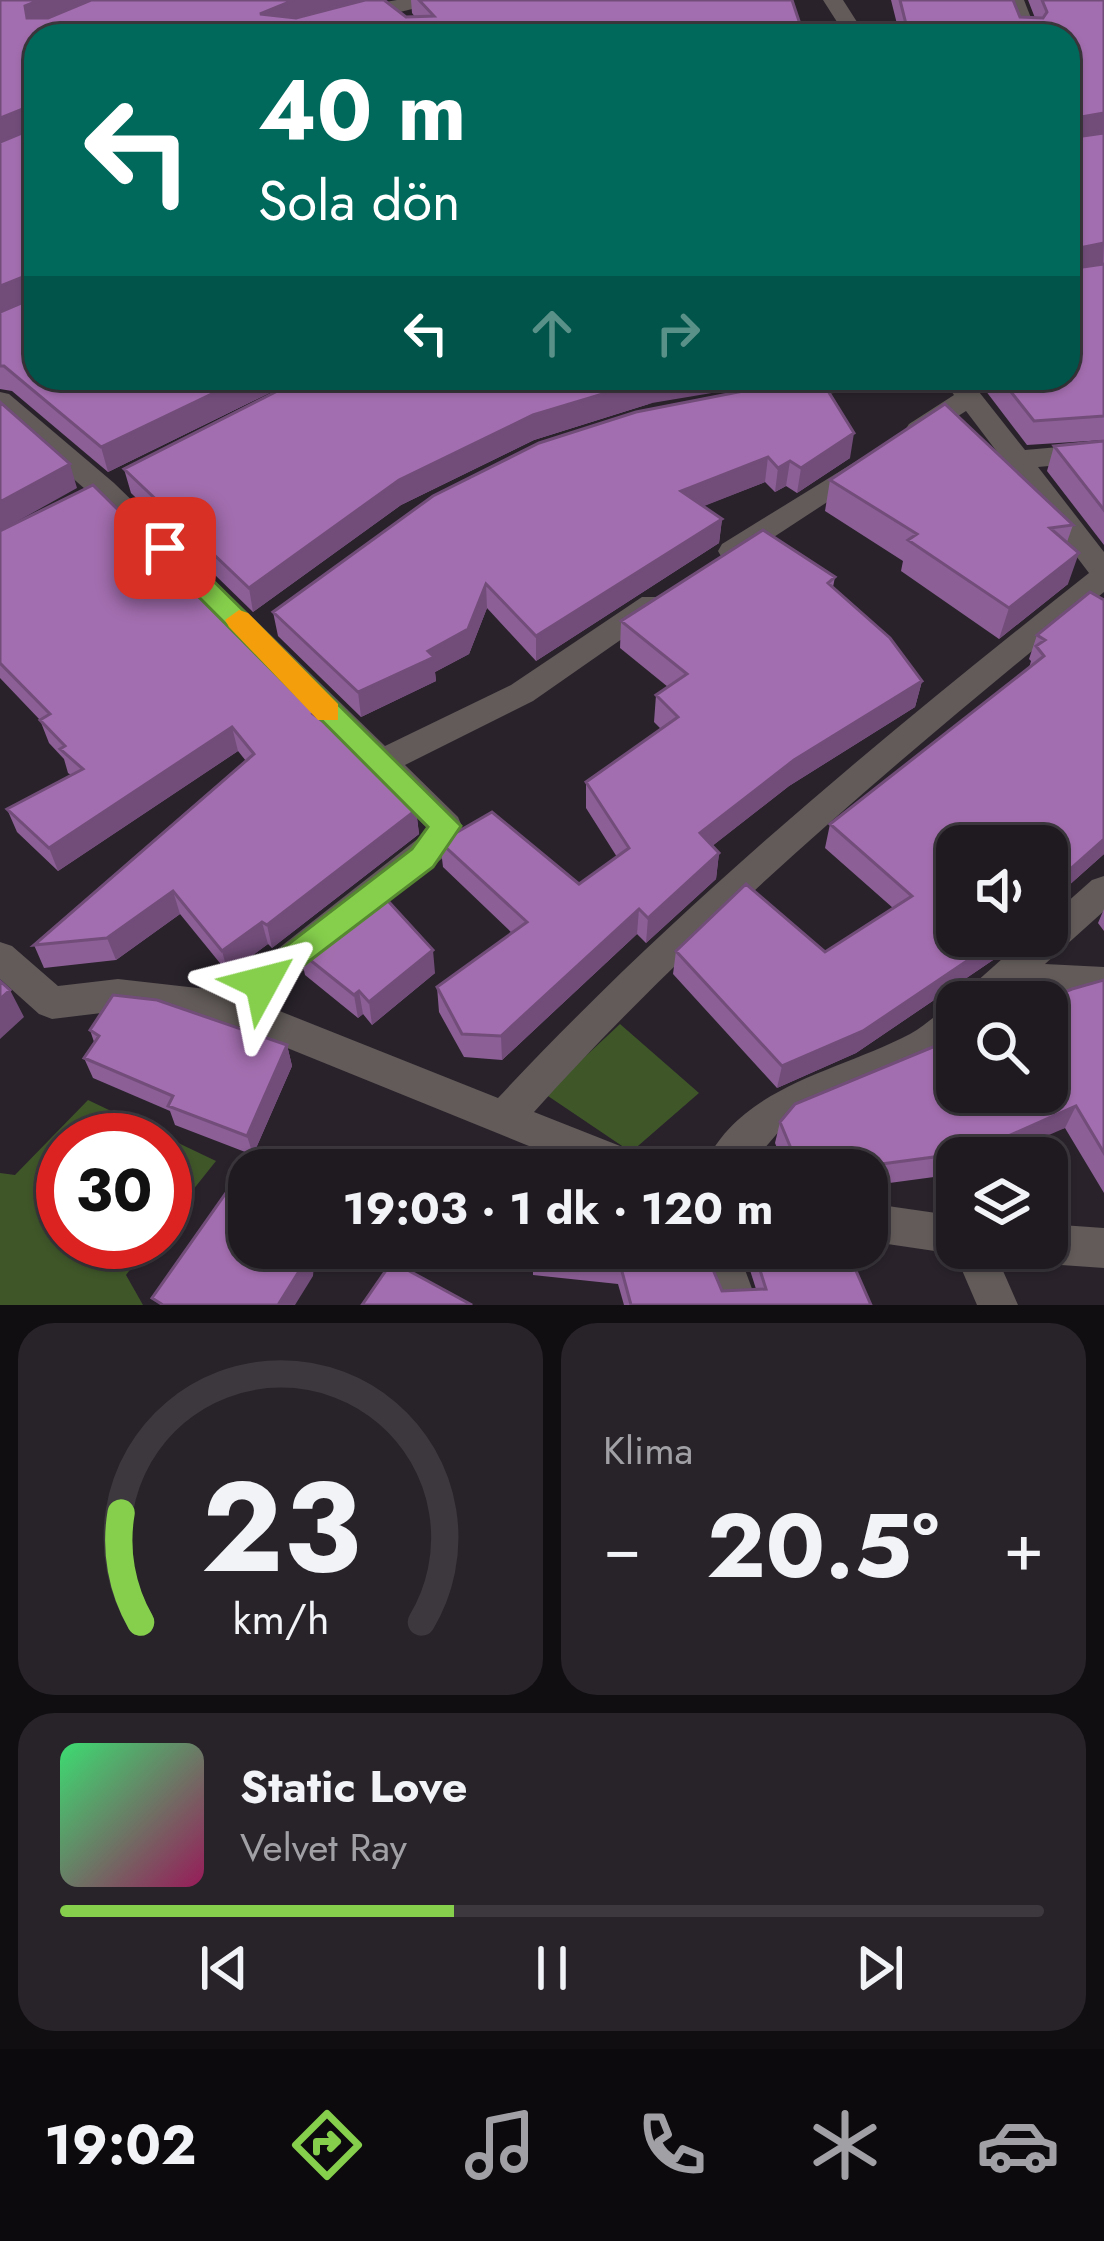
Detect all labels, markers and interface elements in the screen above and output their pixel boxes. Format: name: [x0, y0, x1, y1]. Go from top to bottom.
text: 40 m: [258, 50, 466, 172]
icon: left: [60, 72, 216, 228]
text: Sola dön: [258, 162, 460, 240]
icon: left: [393, 300, 459, 366]
icon: ahead: [519, 300, 585, 366]
icon: right: [645, 300, 711, 366]
pin: [114, 497, 216, 599]
icon: arrive: [132, 515, 198, 581]
map controls: [936, 825, 1068, 1269]
button: sound: [936, 825, 1068, 957]
position arrow: [199, 920, 325, 1046]
button: search: [936, 981, 1068, 1113]
speed limit sign: 30: [36, 1113, 192, 1269]
button: layers: [936, 1137, 1068, 1269]
text: 19:03 · 1 dk · 120 m: [343, 1176, 773, 1241]
text: Klima: [603, 1422, 693, 1479]
text: 23: [201, 1437, 360, 1618]
text: 20.5°: [706, 1481, 939, 1611]
text: −: [603, 1499, 642, 1595]
text: +: [1003, 1499, 1044, 1595]
text: km/h: [232, 1588, 329, 1650]
text: Static Love: [240, 1754, 468, 1819]
text: Velvet Ray: [240, 1819, 407, 1876]
icon: previous: [191, 1935, 257, 2001]
icon: pause: [519, 1935, 585, 2001]
icon: next: [847, 1935, 913, 2001]
icon: directions: [285, 2103, 369, 2187]
icon: music: [458, 2103, 542, 2187]
icon: phone: [630, 2103, 714, 2187]
icon: climate: [803, 2103, 887, 2187]
icon: car: [976, 2103, 1060, 2187]
text: 19:02: [44, 2106, 196, 2184]

